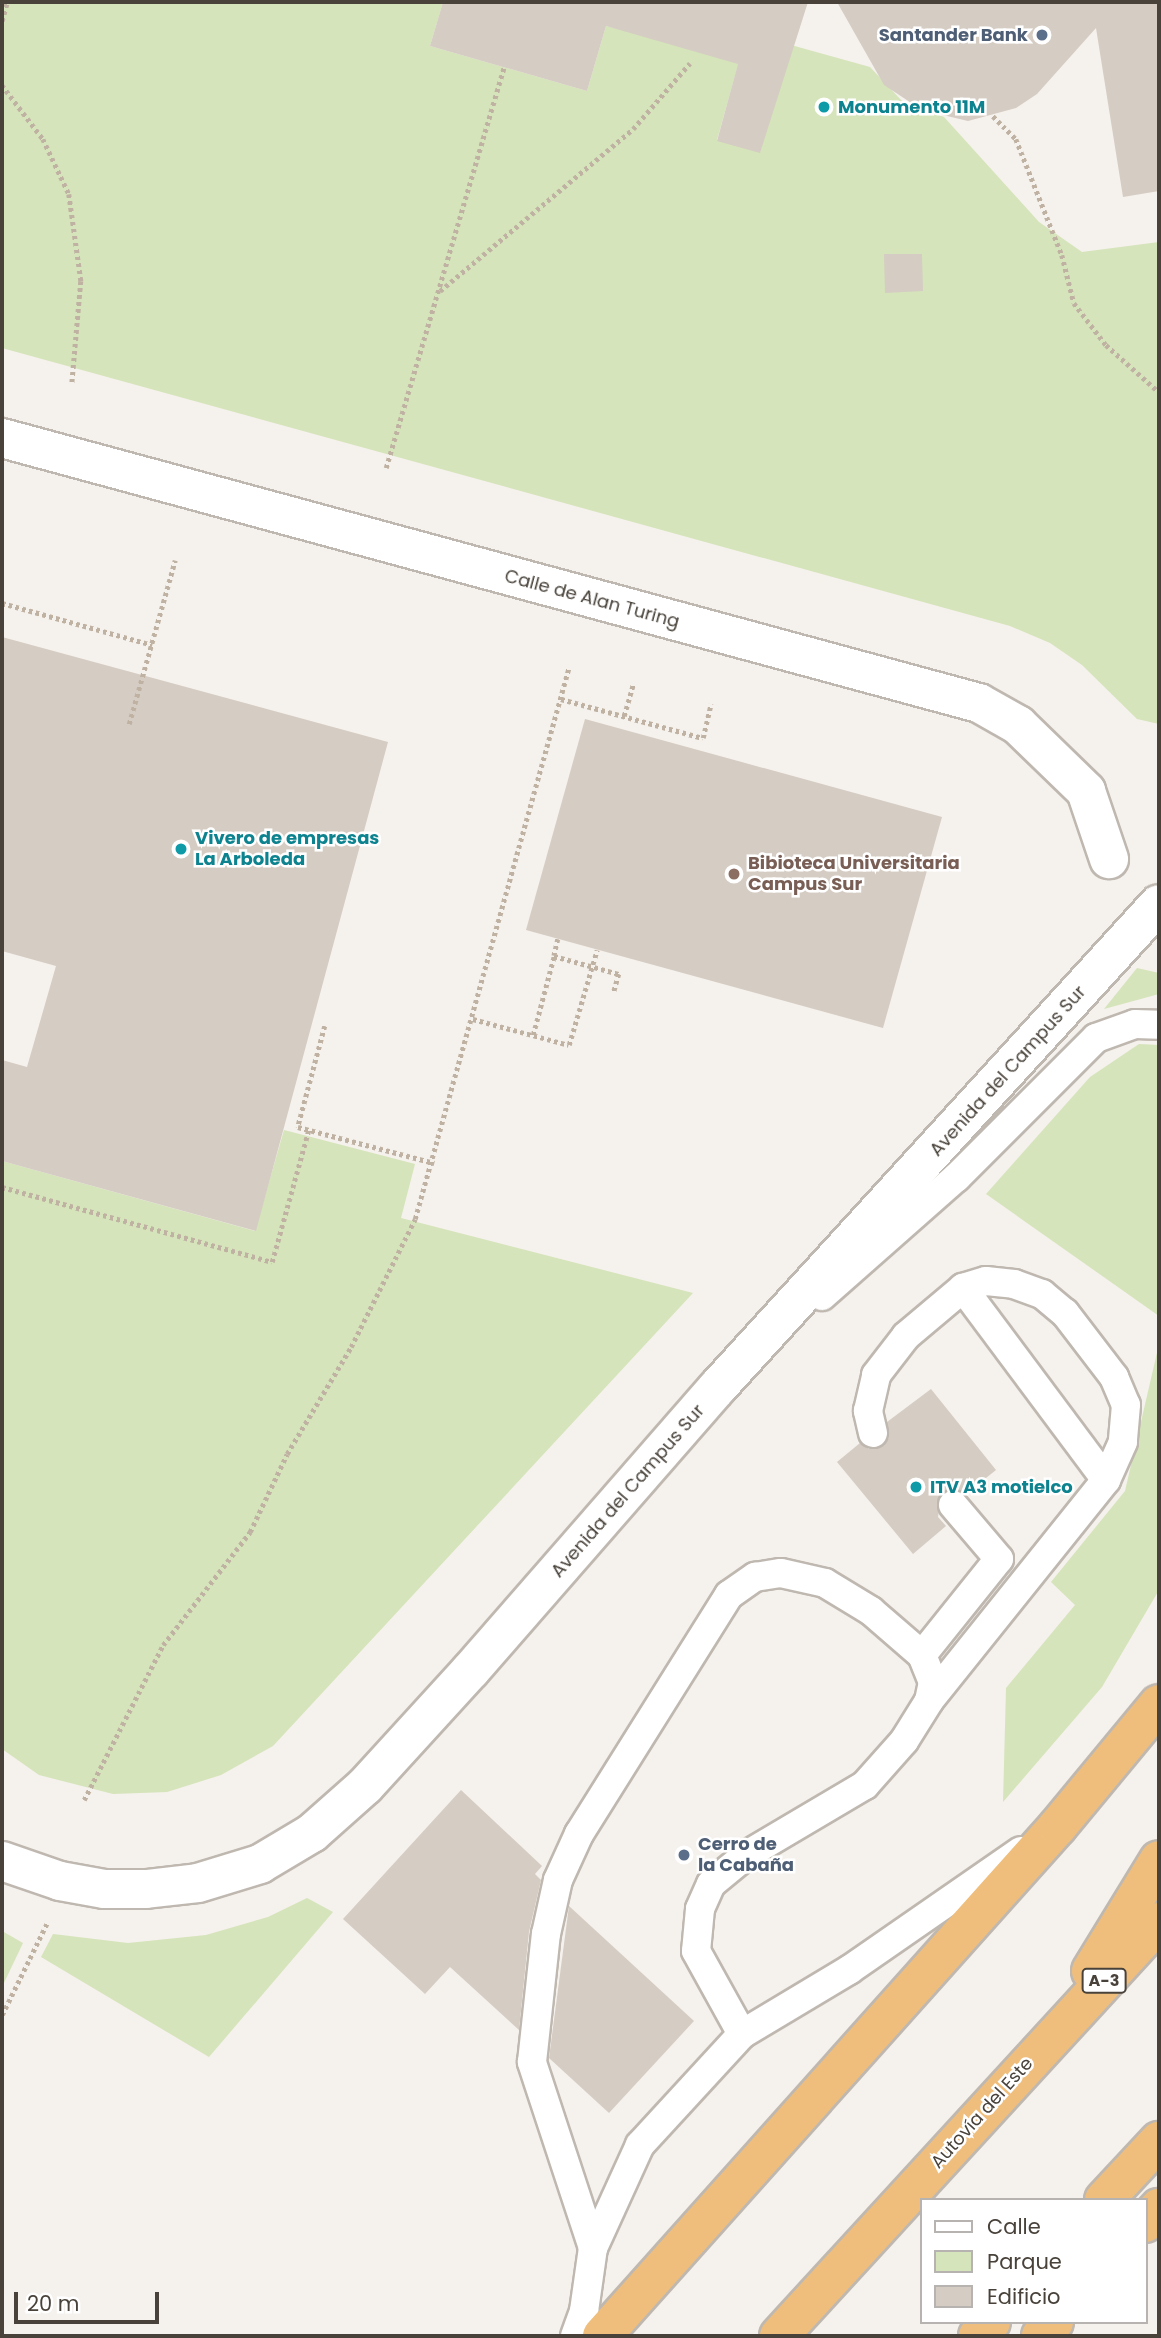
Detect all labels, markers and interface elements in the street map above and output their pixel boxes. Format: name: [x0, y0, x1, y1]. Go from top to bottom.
place label: Santander Bank: [879, 24, 1028, 46]
marker: Santander Bank: [1034, 27, 1050, 43]
place label: Monumento 11M: [838, 96, 985, 118]
marker: Monumento 11M: [816, 99, 832, 115]
street label: Calle de Alan Turing: [502, 565, 682, 633]
place label: Vivero de empresas La Arboleda: [195, 828, 379, 870]
marker: Vivero de empresas La Arboleda: [173, 841, 189, 857]
place label: Bibioteca Universitaria Campus Sur: [748, 853, 960, 896]
marker: Bibioteca Universitaria Campus Sur: [726, 866, 742, 882]
street label: Avenida del Campus Sur: [926, 981, 1090, 1161]
street label: Avenida del Campus Sur: [547, 1400, 709, 1582]
place label: ITV A3 motielco: [930, 1476, 1073, 1498]
marker: ITV A3 motielco: [908, 1479, 924, 1495]
place label: Cerro de la Cabaña: [698, 1834, 794, 1876]
marker: Cerro de la Cabaña: [676, 1847, 692, 1863]
road number: A-3: [1081, 1968, 1127, 1994]
street label: Autovía del Este: [926, 2053, 1038, 2173]
legend: [920, 2198, 1147, 2324]
text: Calle: [987, 2212, 1041, 2241]
text: Parque: [987, 2247, 1062, 2276]
scale bar: [18, 2278, 163, 2322]
text: Edificio: [987, 2282, 1061, 2311]
text: 20 m: [27, 2289, 80, 2318]

